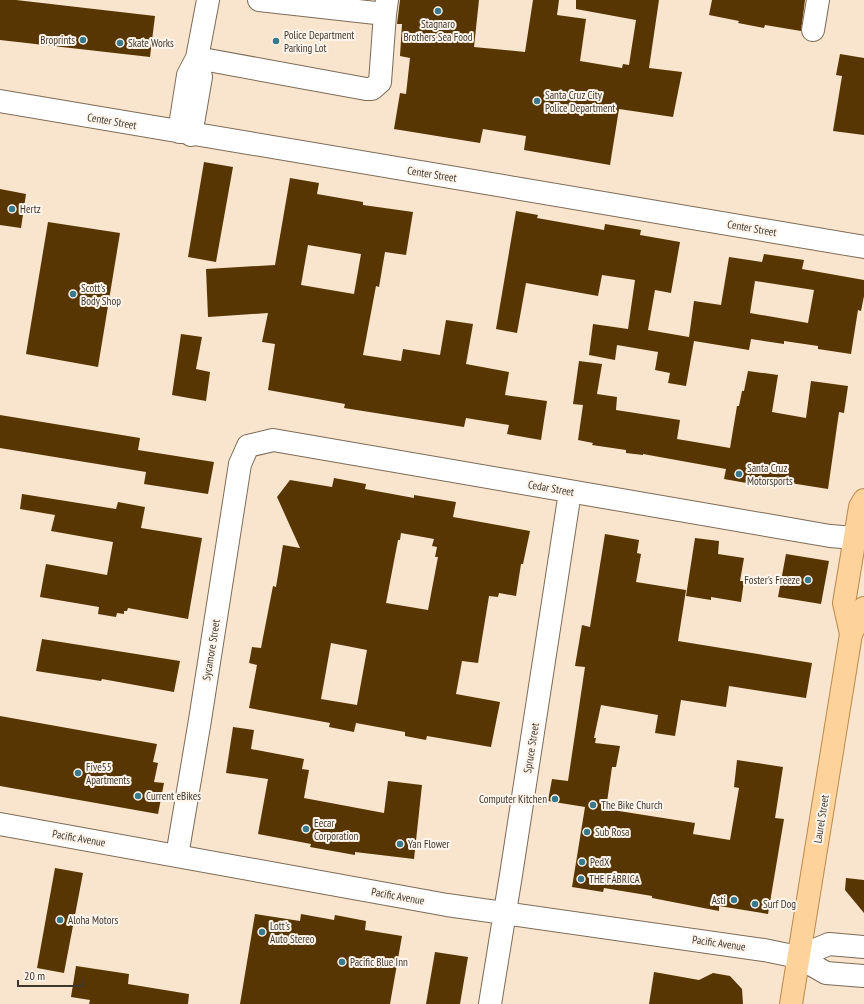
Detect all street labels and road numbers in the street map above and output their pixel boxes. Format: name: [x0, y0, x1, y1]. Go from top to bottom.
street label: Center Street: [86, 110, 138, 132]
street label: Center Street: [406, 163, 458, 185]
street label: Center Street: [726, 217, 778, 239]
street label: Cedar Street: [527, 477, 575, 499]
street label: Sycamore Street: [199, 618, 223, 682]
street label: Spruce Street: [520, 722, 542, 774]
street label: Laurel Street: [810, 794, 832, 844]
street label: Pacific Avenue: [51, 826, 107, 850]
street label: Pacific Avenue: [370, 884, 426, 908]
street label: Pacific Avenue: [691, 932, 747, 954]

